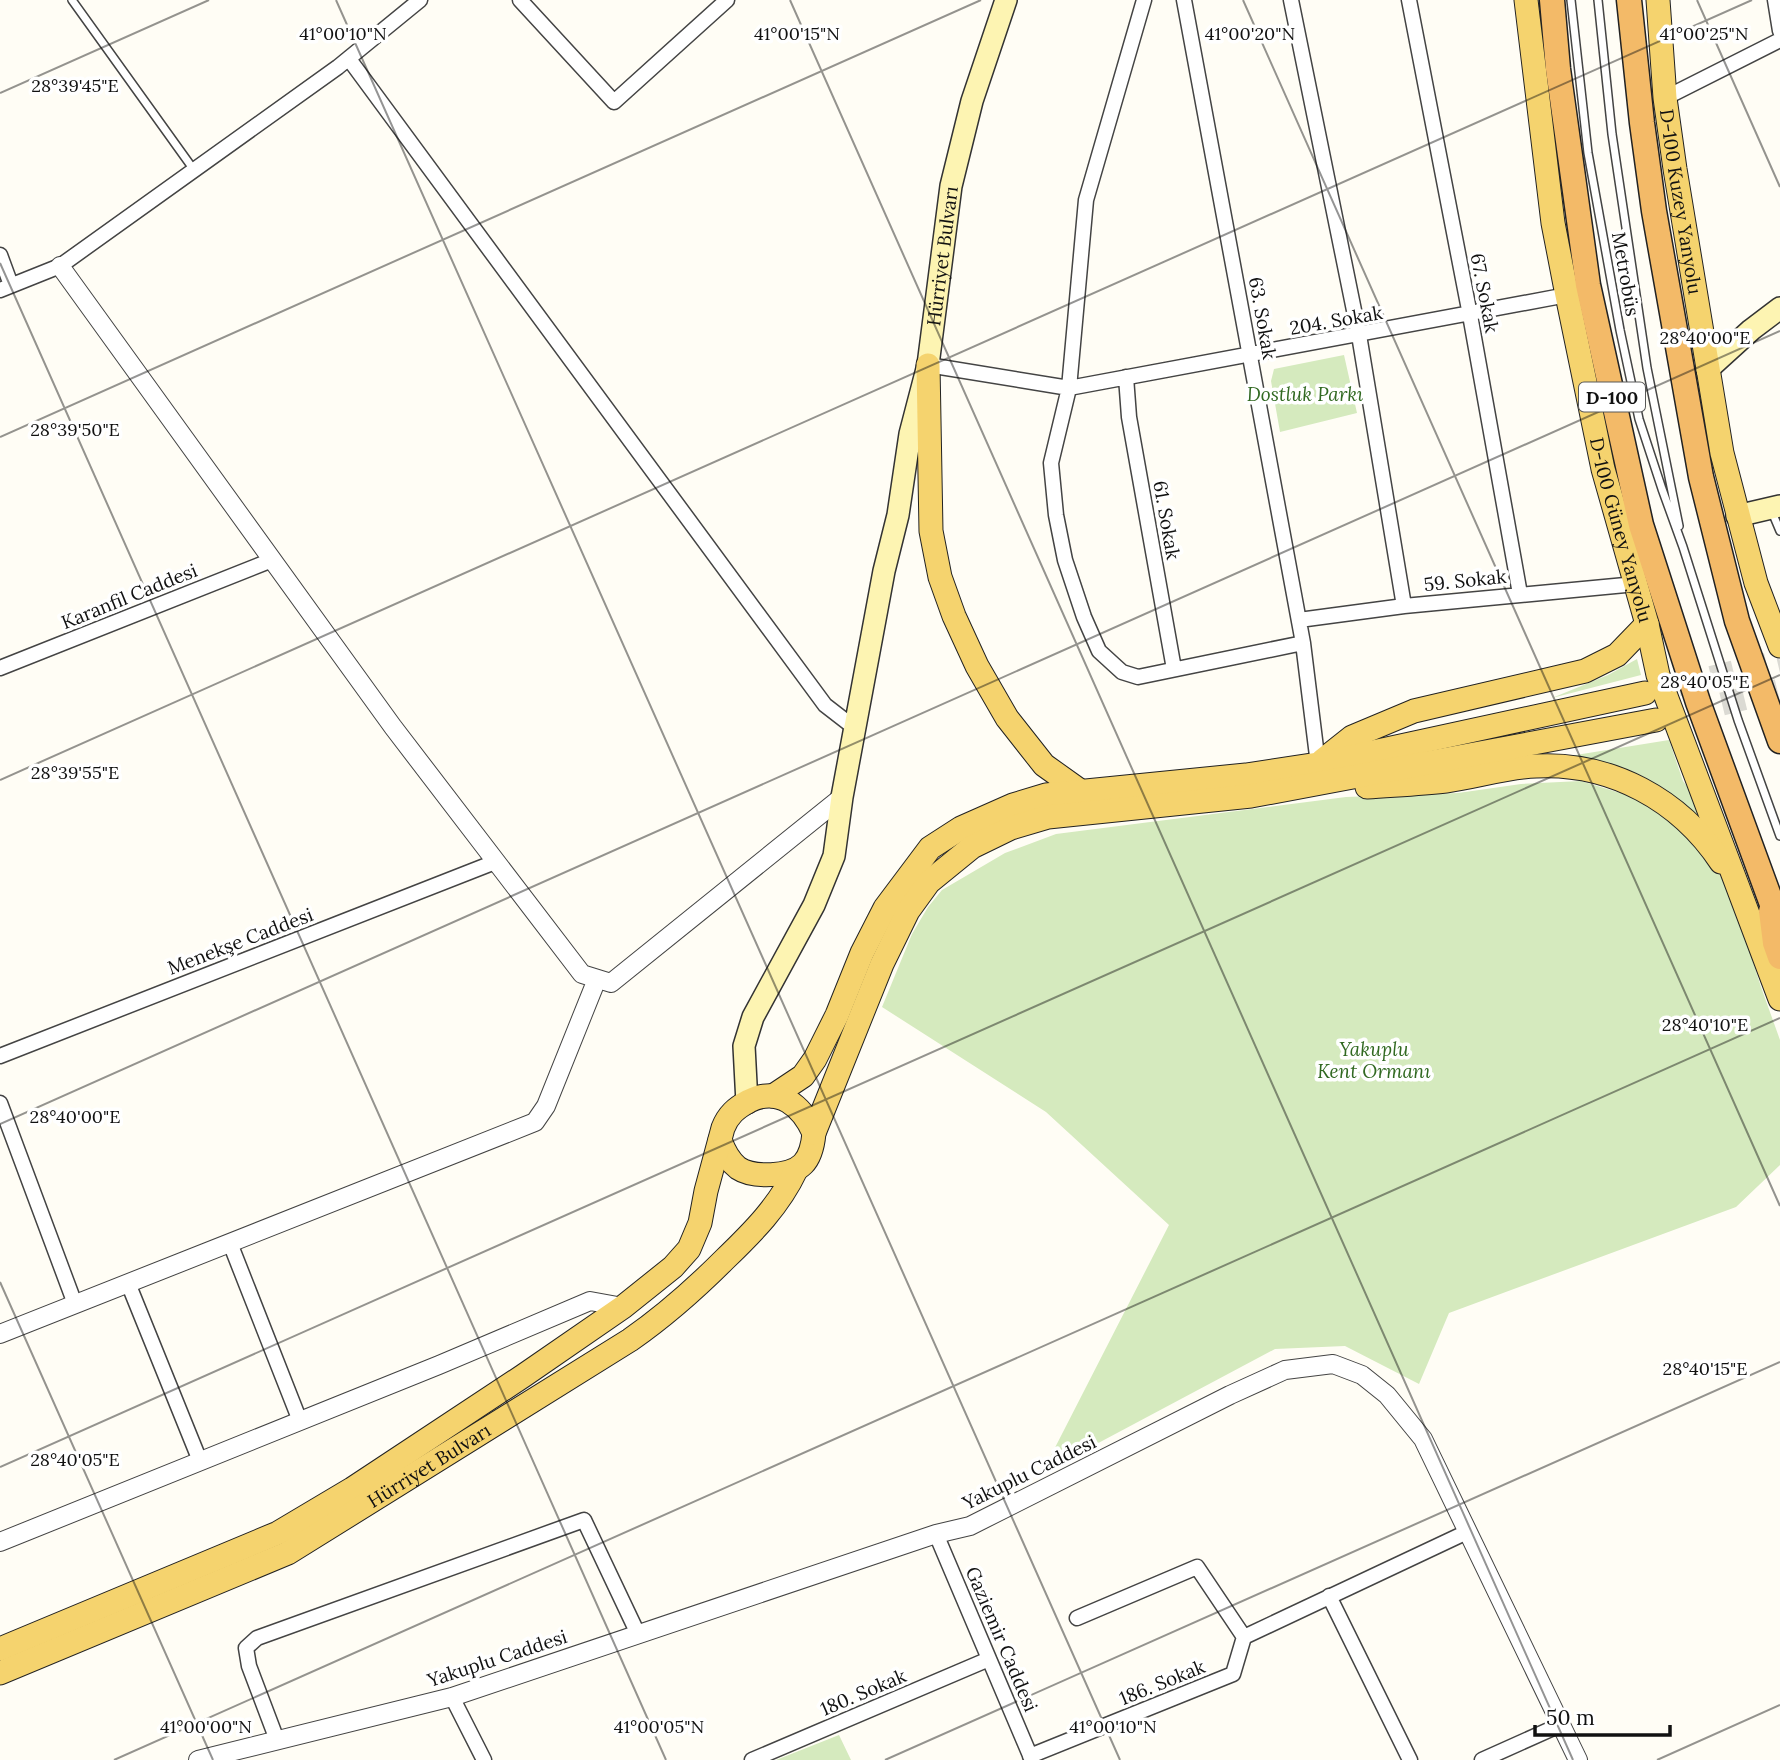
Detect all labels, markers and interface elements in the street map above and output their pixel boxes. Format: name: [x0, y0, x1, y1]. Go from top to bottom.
text: 41°00'10"N: [299, 22, 387, 45]
text: 41°00'15"N: [754, 22, 840, 45]
text: 41°00'20"N: [1205, 22, 1295, 45]
text: 41°00'25"N: [1659, 22, 1749, 45]
text: 28°39'45"E: [31, 74, 119, 97]
street label: D-100 Kuzey Yanyolu: [1655, 107, 1708, 296]
street label: Hürriyet Bulvarı: [921, 185, 963, 327]
street label: Metrobüs: [1607, 230, 1645, 318]
street label: 67. Sokak: [1466, 251, 1505, 336]
street label: 63. Sokak: [1244, 275, 1282, 362]
street label: 204. Sokak: [1288, 300, 1385, 340]
text: 28°40'00"E: [1660, 326, 1750, 349]
park label: Dostluk Parkı: [1247, 382, 1363, 406]
road number: D-100: [1579, 382, 1645, 412]
text: 28°39'50"E: [30, 418, 120, 441]
street label: D-100 Güney Yanyolu: [1585, 435, 1658, 625]
street label: 61. Sokak: [1148, 479, 1186, 562]
street label: Karanfil Caddesi: [58, 558, 200, 634]
street label: 59. Sokak: [1423, 564, 1508, 596]
text: 28°40'05"E: [1660, 670, 1750, 693]
text: 28°39'55"E: [31, 761, 119, 784]
street label: Menekşe Caddesi: [164, 902, 316, 980]
text: 28°40'10"E: [1662, 1013, 1748, 1036]
park label: Yakuplu Kent Ormanı: [1317, 1037, 1431, 1083]
text: 28°40'00"E: [30, 1105, 120, 1128]
text: 28°40'15"E: [1663, 1357, 1747, 1380]
street label: Hürriyet Bulvarı: [363, 1418, 495, 1513]
street label: Yakuplu Caddesi: [957, 1429, 1100, 1515]
text: 28°40'05"E: [30, 1448, 120, 1471]
street label: Gaziemir Caddesi: [961, 1563, 1043, 1715]
street label: Yakuplu Caddesi: [423, 1624, 570, 1692]
street label: 186. Sokak: [1116, 1654, 1209, 1710]
street label: 180. Sokak: [816, 1663, 910, 1721]
scale bar: [1535, 1694, 1670, 1738]
text: 50 m: [1546, 1704, 1595, 1731]
text: 41°00'00"N: [160, 1715, 252, 1738]
text: 41°00'05"N: [614, 1715, 704, 1738]
text: 41°00'10"N: [1069, 1715, 1157, 1738]

